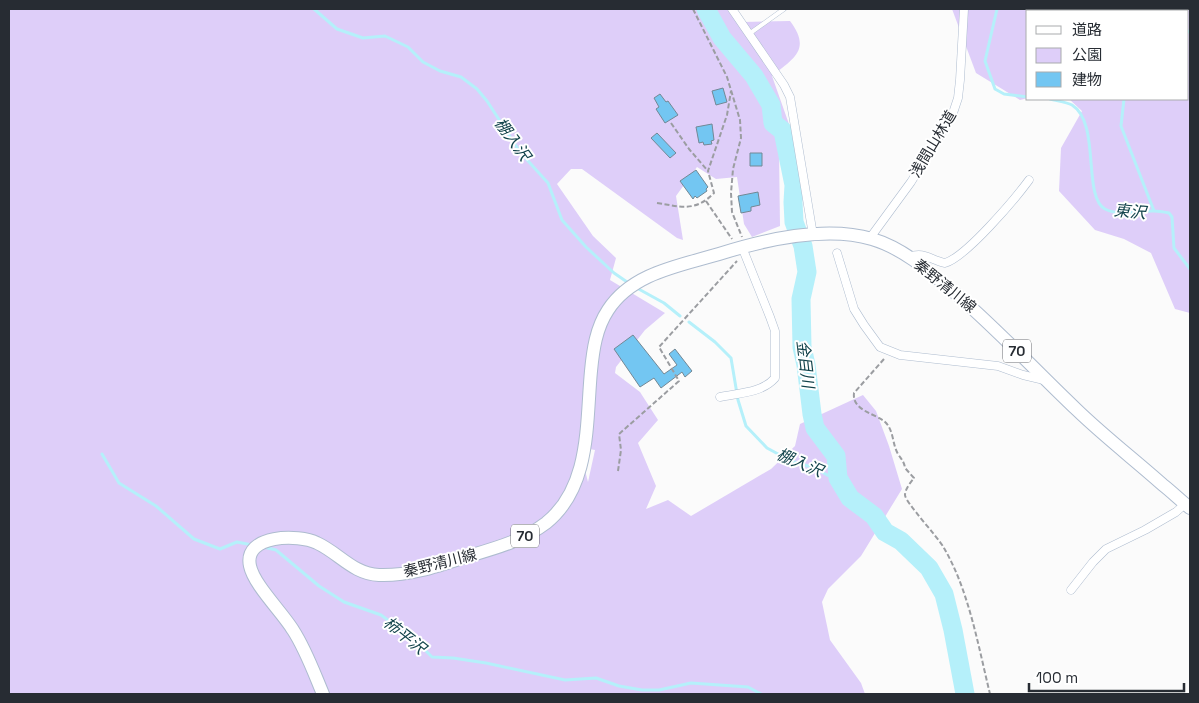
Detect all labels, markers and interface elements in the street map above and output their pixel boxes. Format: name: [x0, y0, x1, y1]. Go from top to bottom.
legend: [1026, 10, 1189, 100]
text: 道路: [1072, 20, 1102, 39]
text: 公園: [1072, 45, 1102, 64]
text: 建物: [1072, 70, 1102, 89]
street label: 浅間山林道: [905, 107, 960, 181]
water label: 棚入沢: [490, 114, 536, 166]
water label: 東沢: [1113, 200, 1149, 224]
street label: 秦野清川線: [910, 255, 980, 317]
water label: 金目川: [792, 339, 819, 391]
road number: 70: [1003, 340, 1031, 362]
water label: 棚入沢: [774, 443, 828, 482]
road number: 70: [511, 524, 539, 548]
street label: 秦野清川線: [401, 544, 479, 581]
water label: 柿平沢: [379, 612, 431, 660]
scale bar: [1029, 660, 1184, 692]
text: 100 m: [1036, 668, 1078, 687]

